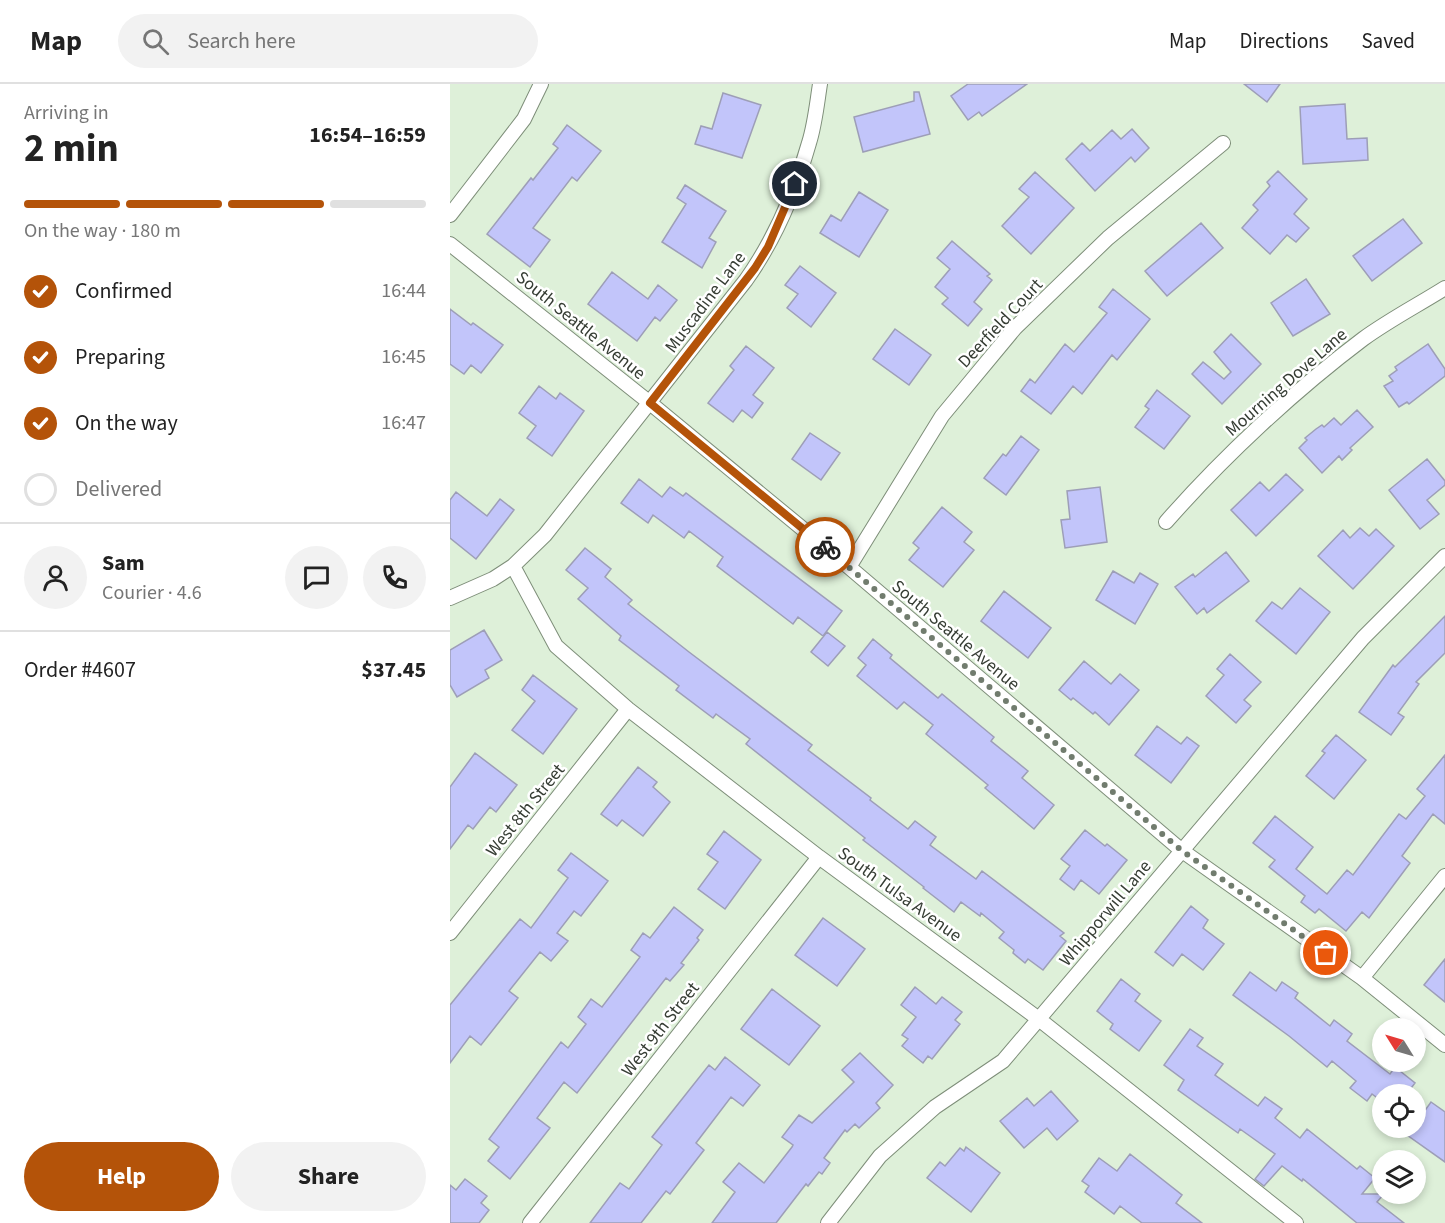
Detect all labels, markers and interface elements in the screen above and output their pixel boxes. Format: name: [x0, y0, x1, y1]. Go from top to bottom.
search box: [118, 14, 538, 68]
text: Map: [30, 21, 82, 61]
icon: search: [139, 25, 172, 58]
text: Search here: [187, 25, 296, 57]
text: Map: [1169, 26, 1207, 56]
text: Directions: [1240, 26, 1328, 56]
text: Saved: [1361, 26, 1415, 56]
text: Arriving in: [24, 99, 109, 127]
text: 16:54–16:59: [309, 119, 426, 151]
text: 2 min: [24, 121, 119, 177]
pin: [769, 158, 820, 209]
icon: home: [778, 167, 811, 200]
text: On the way · 180 m: [24, 217, 181, 245]
street label: Muscadine Lane: [659, 246, 752, 358]
street label: South Seattle Avenue: [511, 265, 651, 386]
street label: Deerfield Court: [952, 273, 1048, 374]
icon: check: [24, 275, 57, 308]
text: Confirmed: [75, 275, 172, 307]
text: 16:44: [381, 277, 426, 305]
street label: Mourning Dove Lane: [1220, 322, 1353, 442]
icon: check: [24, 341, 57, 374]
text: Preparing: [75, 341, 165, 373]
text: 16:45: [381, 343, 426, 371]
icon: check: [24, 407, 57, 440]
text: On the way: [75, 407, 178, 439]
text: 16:47: [381, 409, 426, 437]
text: Delivered: [75, 473, 162, 505]
courier: [795, 517, 855, 577]
icon: bike: [809, 531, 842, 564]
button: person: [24, 546, 87, 609]
button: chat: [285, 546, 348, 609]
button: phone: [363, 546, 426, 609]
text: Sam: [102, 547, 145, 579]
street label: South Seattle Avenue: [886, 574, 1025, 696]
text: Courier · 4.6: [102, 579, 202, 607]
text: Order #4607: [24, 654, 136, 686]
text: $37.45: [361, 654, 426, 686]
street label: West 8th Street: [480, 758, 571, 862]
street label: South Tulsa Avenue: [833, 841, 967, 948]
street label: Whipporwill Lane: [1054, 855, 1157, 972]
pin: [1300, 927, 1351, 978]
icon: bag: [1309, 936, 1342, 969]
street label: West 9th Street: [616, 977, 705, 1082]
north arrow: [1372, 1018, 1426, 1072]
map controls: [1372, 1018, 1426, 1204]
button: locate: [1372, 1084, 1426, 1138]
button: Help: [24, 1142, 219, 1211]
button: Share: [231, 1142, 426, 1211]
button: layers: [1372, 1150, 1426, 1204]

